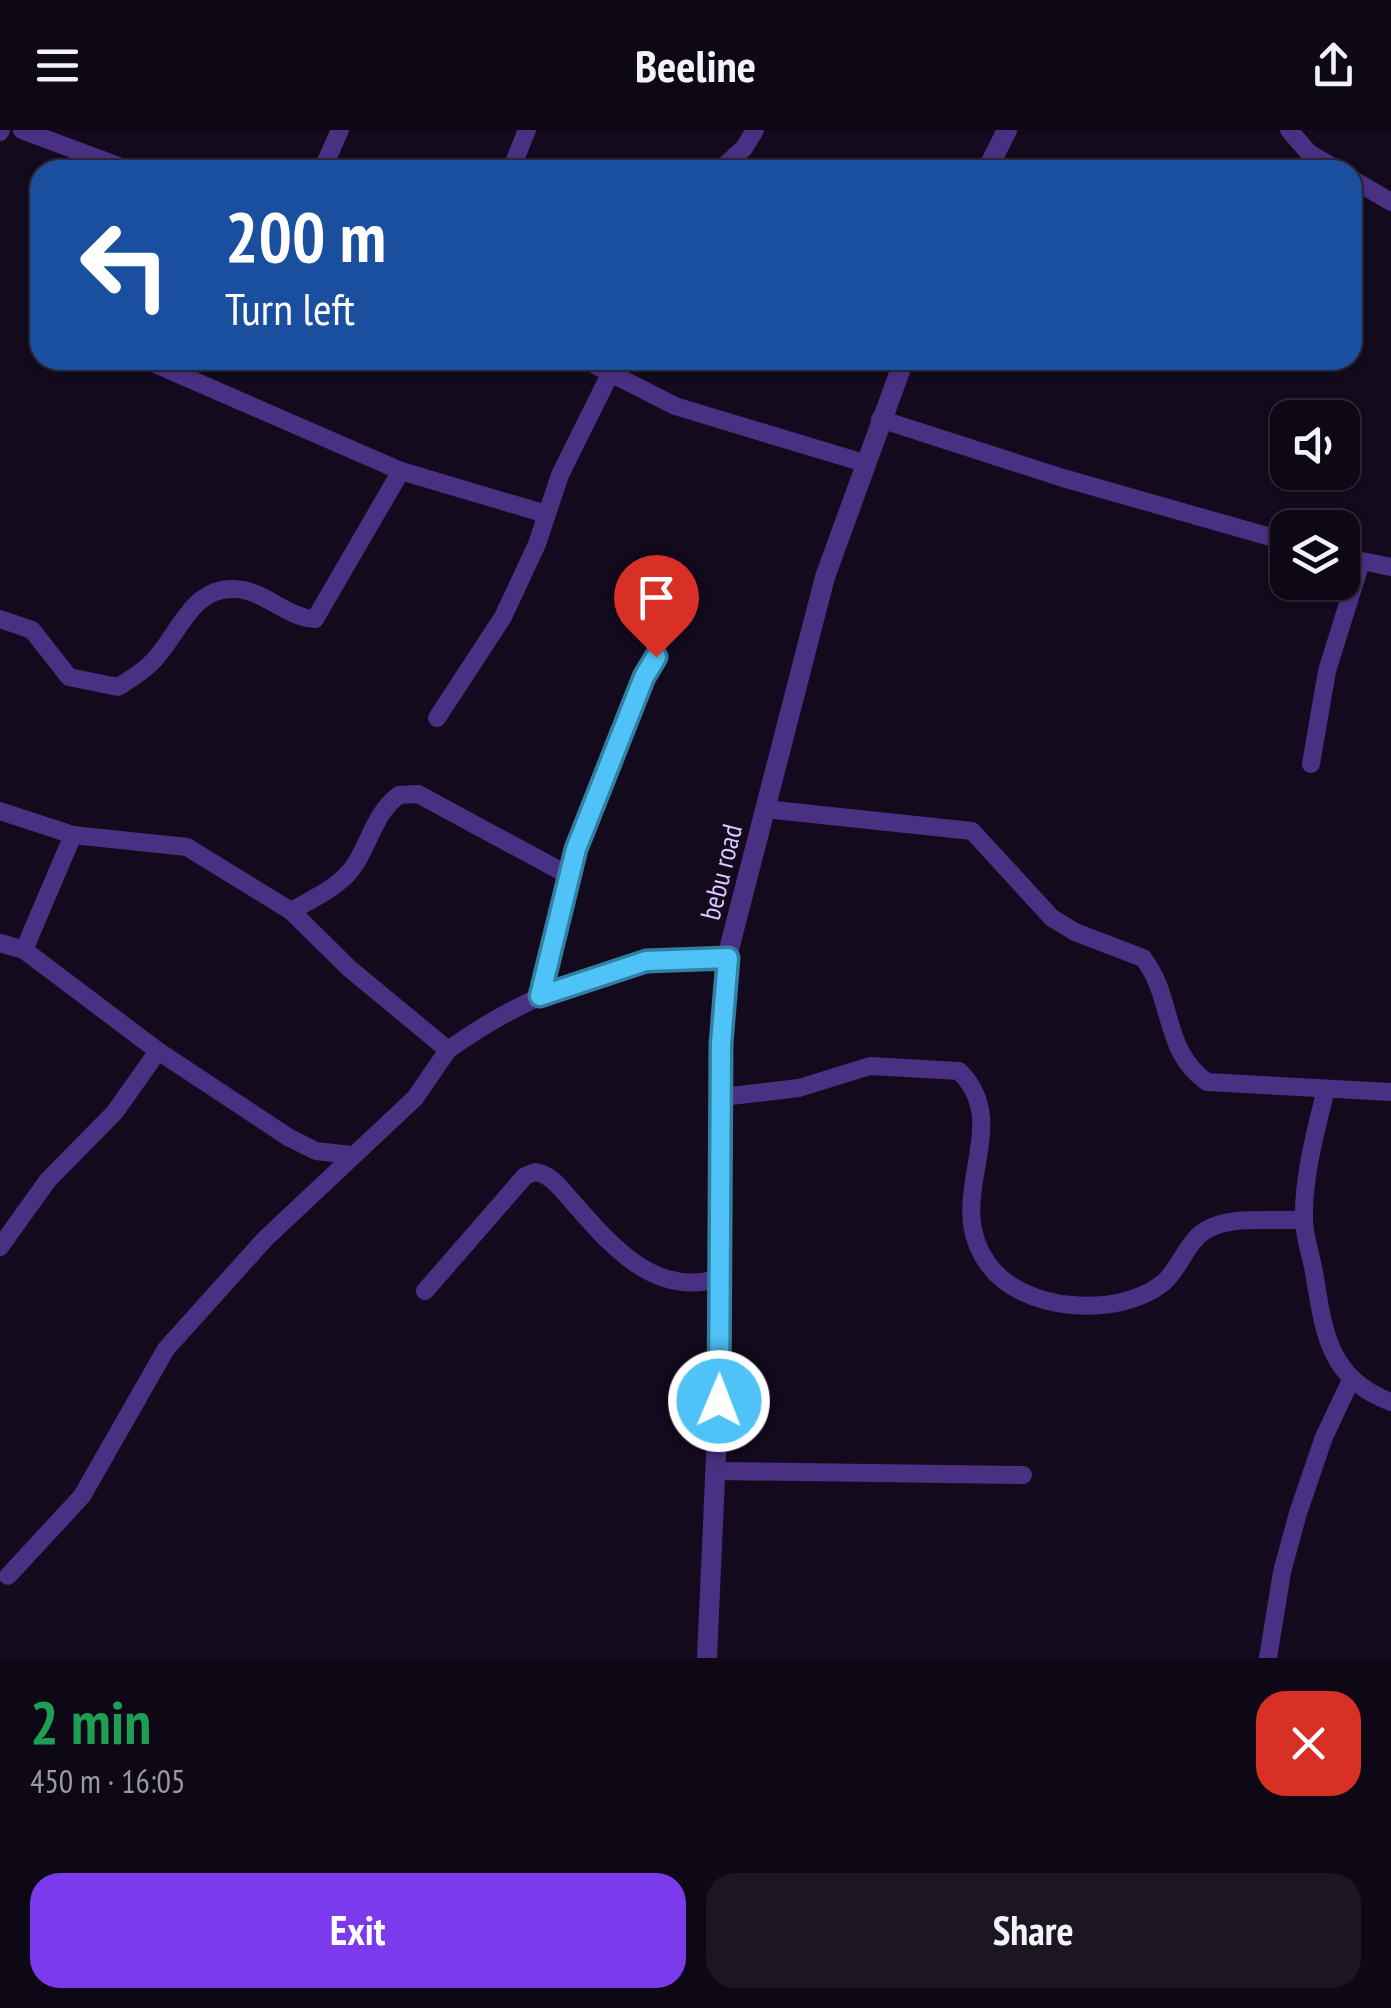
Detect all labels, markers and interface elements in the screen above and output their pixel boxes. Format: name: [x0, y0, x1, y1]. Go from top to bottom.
text: Beeline: [635, 36, 756, 94]
icon: menu: [30, 38, 85, 93]
icon: share: [1306, 38, 1361, 93]
text: 200 m: [225, 191, 386, 281]
icon: left: [60, 200, 190, 330]
text: Turn left: [225, 279, 355, 337]
map controls: [1270, 400, 1360, 600]
button: sound: [1270, 400, 1360, 490]
button: layers: [1270, 510, 1360, 600]
pin: [614, 555, 699, 658]
icon: arrive: [629, 570, 684, 625]
street label: bebu road: [691, 820, 750, 923]
position arrow: [667, 1349, 771, 1453]
text: 2 min: [30, 1683, 151, 1761]
button: close: [1256, 1691, 1361, 1796]
text: 450 m · 16:05: [30, 1760, 185, 1802]
button: Exit: [30, 1873, 686, 1988]
button: Share: [706, 1873, 1361, 1988]

